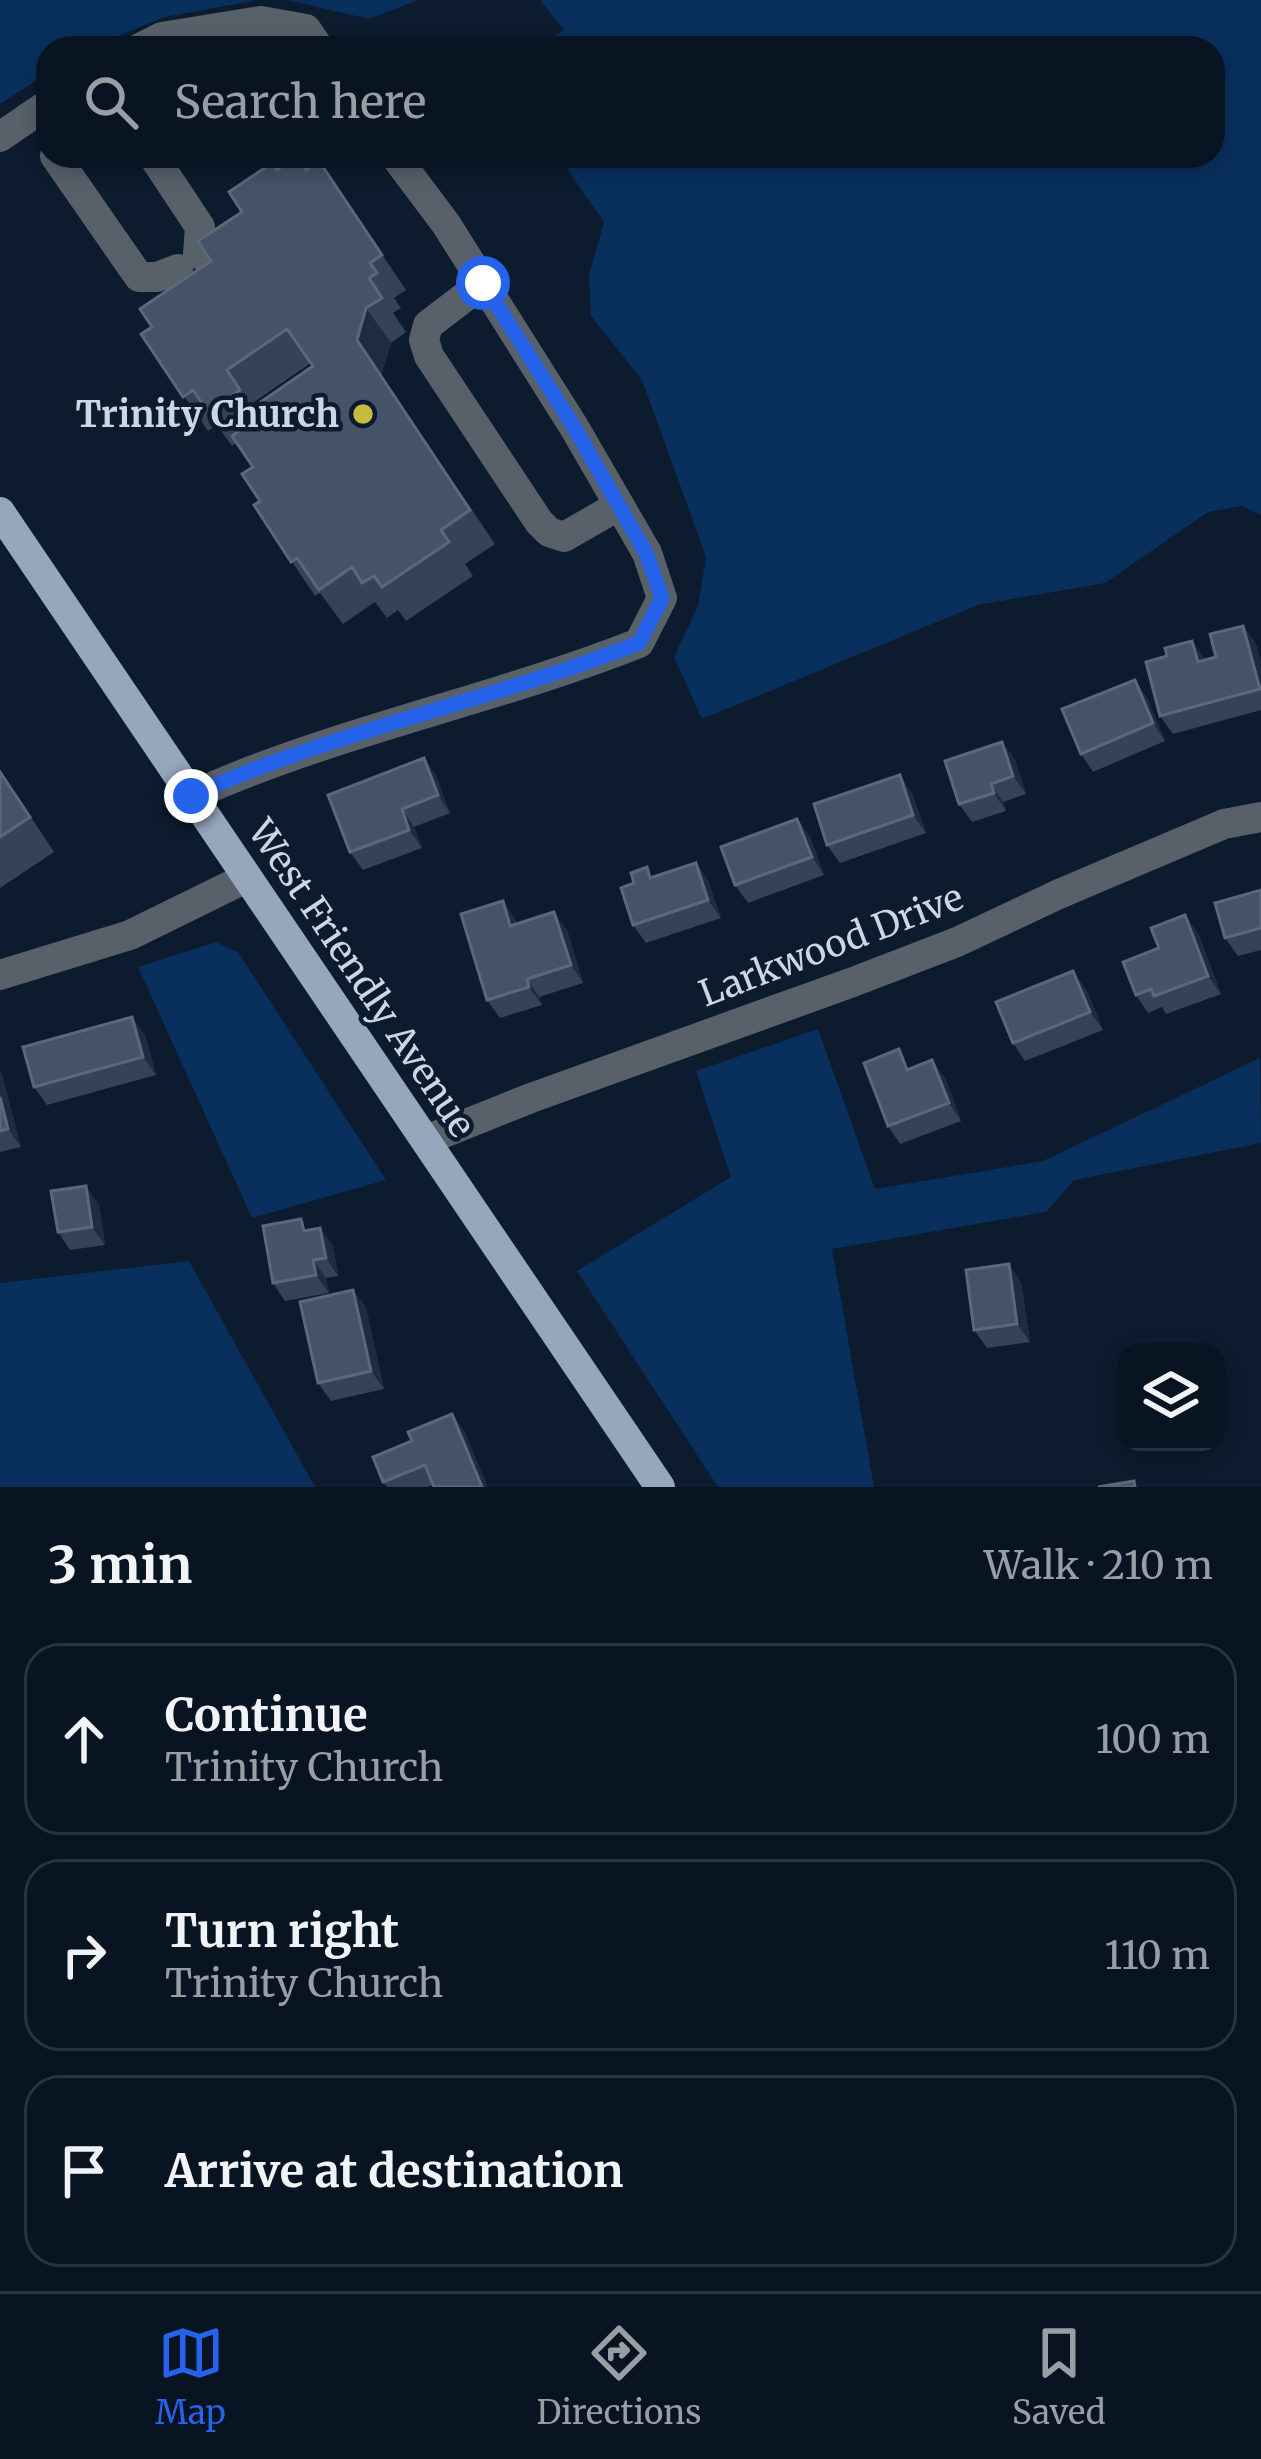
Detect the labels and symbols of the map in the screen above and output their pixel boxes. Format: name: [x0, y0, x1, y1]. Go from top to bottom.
route start: [456, 256, 510, 310]
place label: Trinity Church: [76, 392, 339, 437]
marker: Trinity Church: [350, 401, 376, 427]
route end: [164, 769, 218, 823]
street label: West Friendly Avenue: [238, 810, 485, 1146]
street label: Larkwood Drive: [693, 875, 969, 1016]

